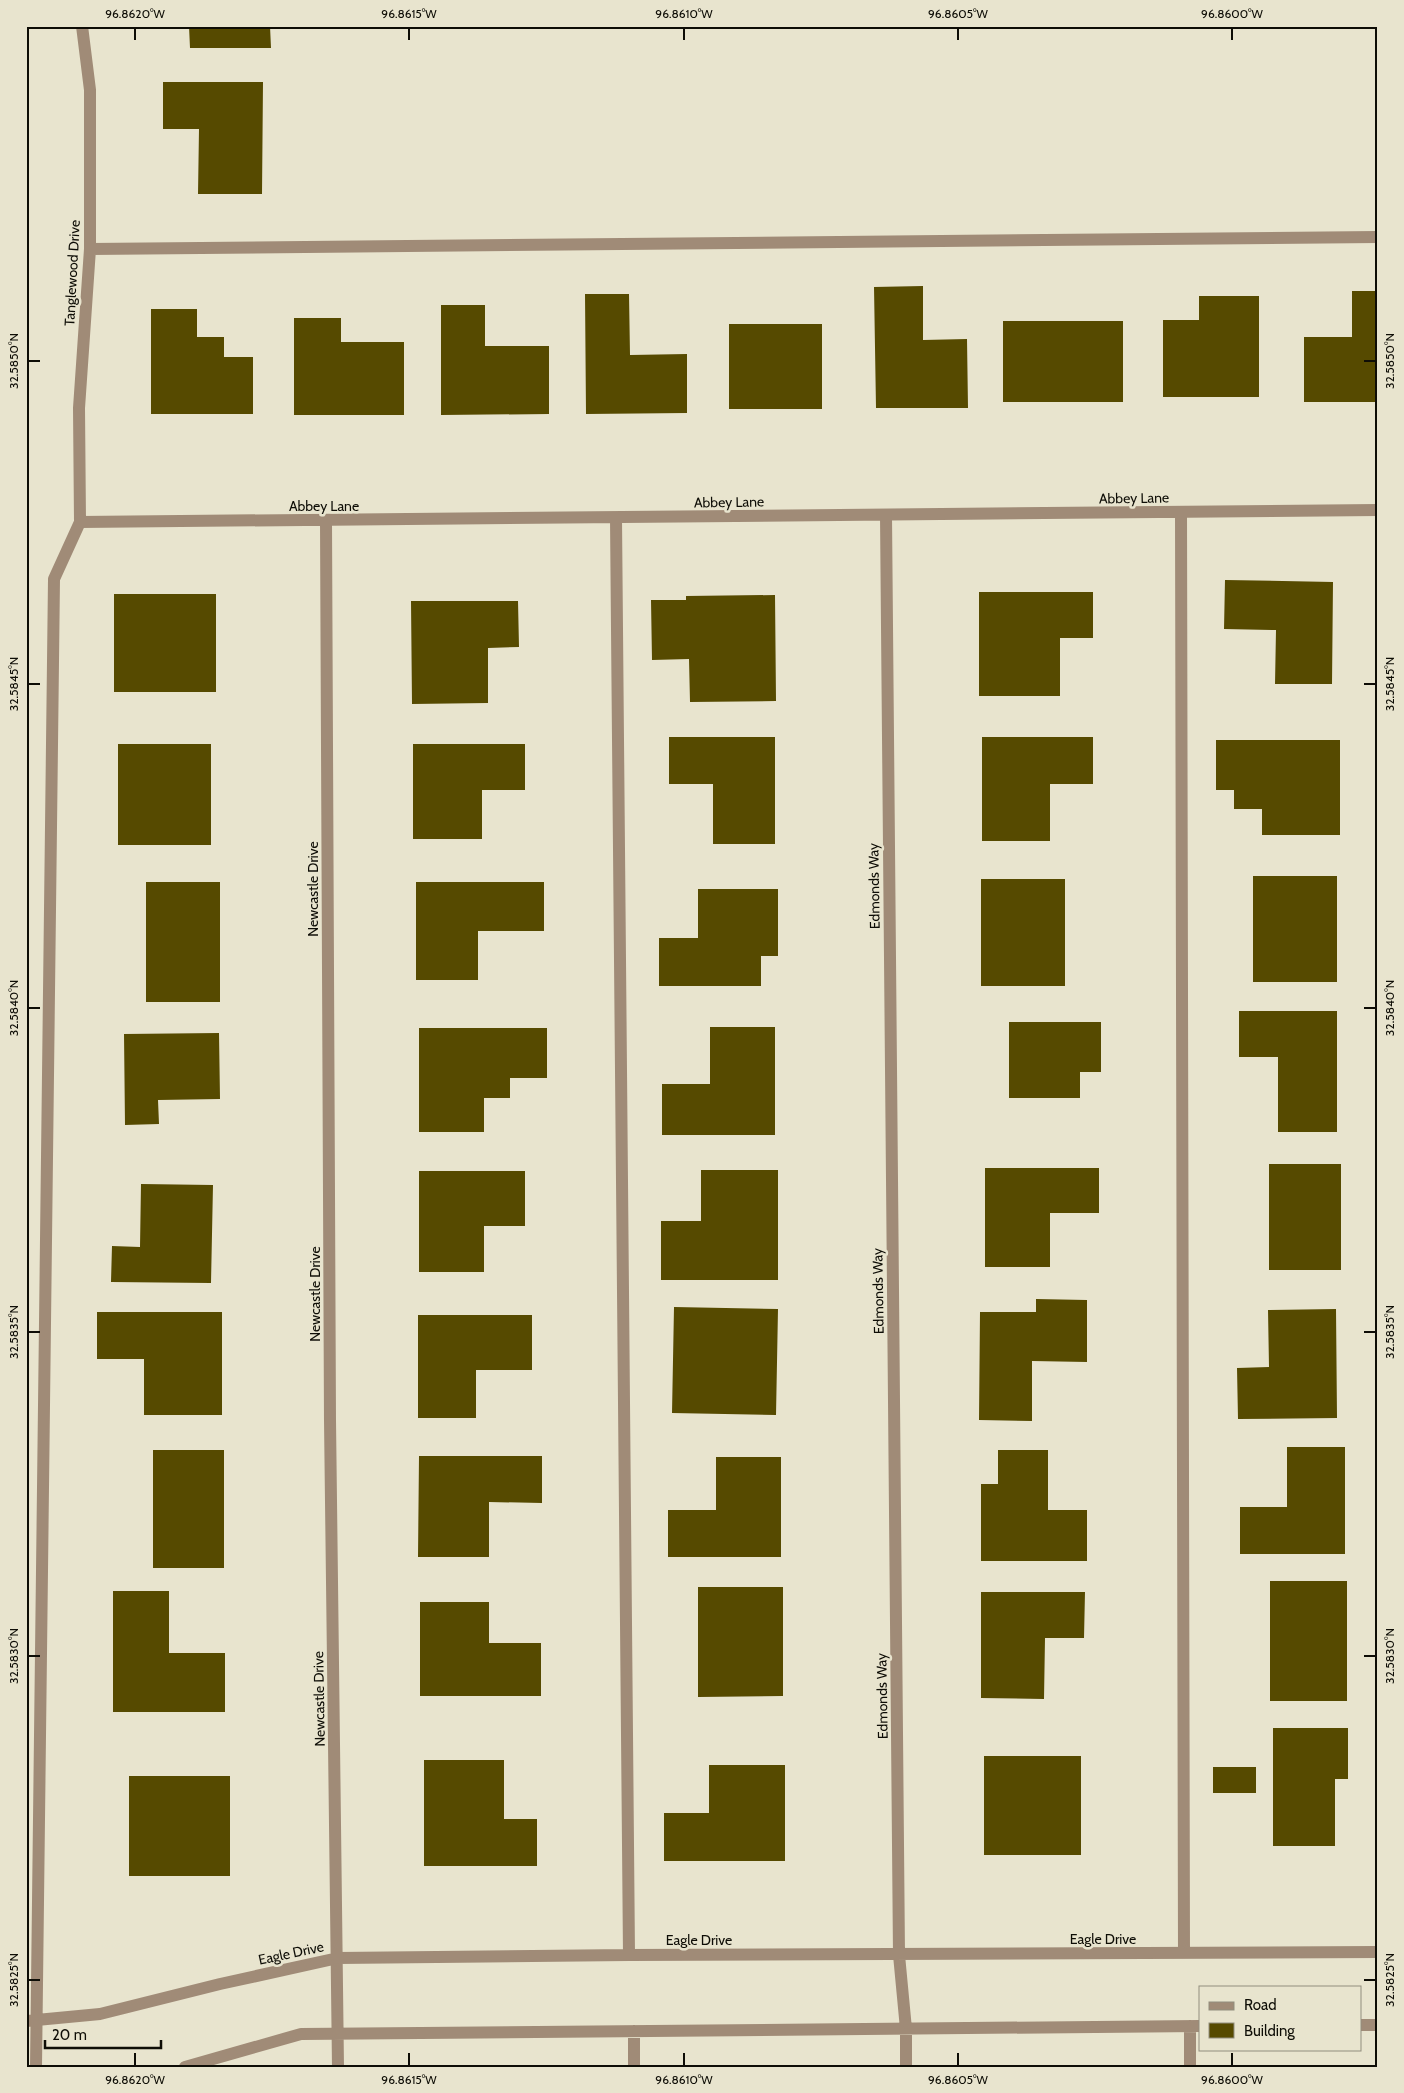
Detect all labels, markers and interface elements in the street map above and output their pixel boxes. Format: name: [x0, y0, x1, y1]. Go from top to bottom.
text: 96.8620°W: [105, 6, 166, 21]
text: 96.8615°W: [381, 6, 437, 21]
text: 96.8610°W: [655, 6, 713, 21]
text: 96.8605°W: [928, 6, 989, 21]
text: 96.8600°W: [1201, 6, 1264, 21]
street label: Tanglewood Drive: [60, 219, 84, 327]
text: 32.5850°N: [6, 333, 21, 389]
text: 32.5850°N: [1382, 333, 1397, 389]
street label: Abbey Lane: [1099, 488, 1169, 508]
street label: Abbey Lane: [694, 492, 764, 512]
street label: Abbey Lane: [289, 497, 359, 515]
text: 32.5845°N: [6, 657, 21, 711]
text: 32.5845°N: [1382, 657, 1397, 711]
street label: Newcastle Drive: [304, 841, 322, 937]
street label: Edmonds Way: [864, 843, 884, 929]
text: 32.5840°N: [6, 980, 21, 1036]
text: 32.5840°N: [1382, 980, 1397, 1036]
street label: Newcastle Drive: [306, 1246, 324, 1342]
street label: Edmonds Way: [868, 1248, 888, 1334]
text: 32.5835°N: [6, 1305, 21, 1359]
text: 32.5835°N: [1382, 1305, 1397, 1359]
text: 32.5830°N: [6, 1628, 21, 1684]
text: 32.5830°N: [1382, 1628, 1397, 1684]
street label: Newcastle Drive: [309, 1651, 329, 1747]
street label: Edmonds Way: [872, 1653, 892, 1739]
street label: Eagle Drive: [1070, 1930, 1136, 1948]
street label: Eagle Drive: [666, 1931, 732, 1949]
street label: Eagle Drive: [257, 1937, 325, 1969]
text: 32.5825°N: [6, 1953, 21, 2007]
text: 32.5825°N: [1382, 1953, 1397, 2007]
legend: [1199, 1986, 1362, 2050]
text: Road: [1244, 1996, 1277, 2014]
scale bar: [45, 2018, 161, 2050]
text: Building: [1244, 2022, 1295, 2040]
text: 20 m: [52, 2026, 87, 2044]
text: 96.8620°W: [105, 2072, 166, 2087]
text: 96.8615°W: [381, 2072, 437, 2087]
text: 96.8610°W: [655, 2072, 713, 2087]
text: 96.8605°W: [928, 2072, 989, 2087]
text: 96.8600°W: [1201, 2072, 1264, 2087]

